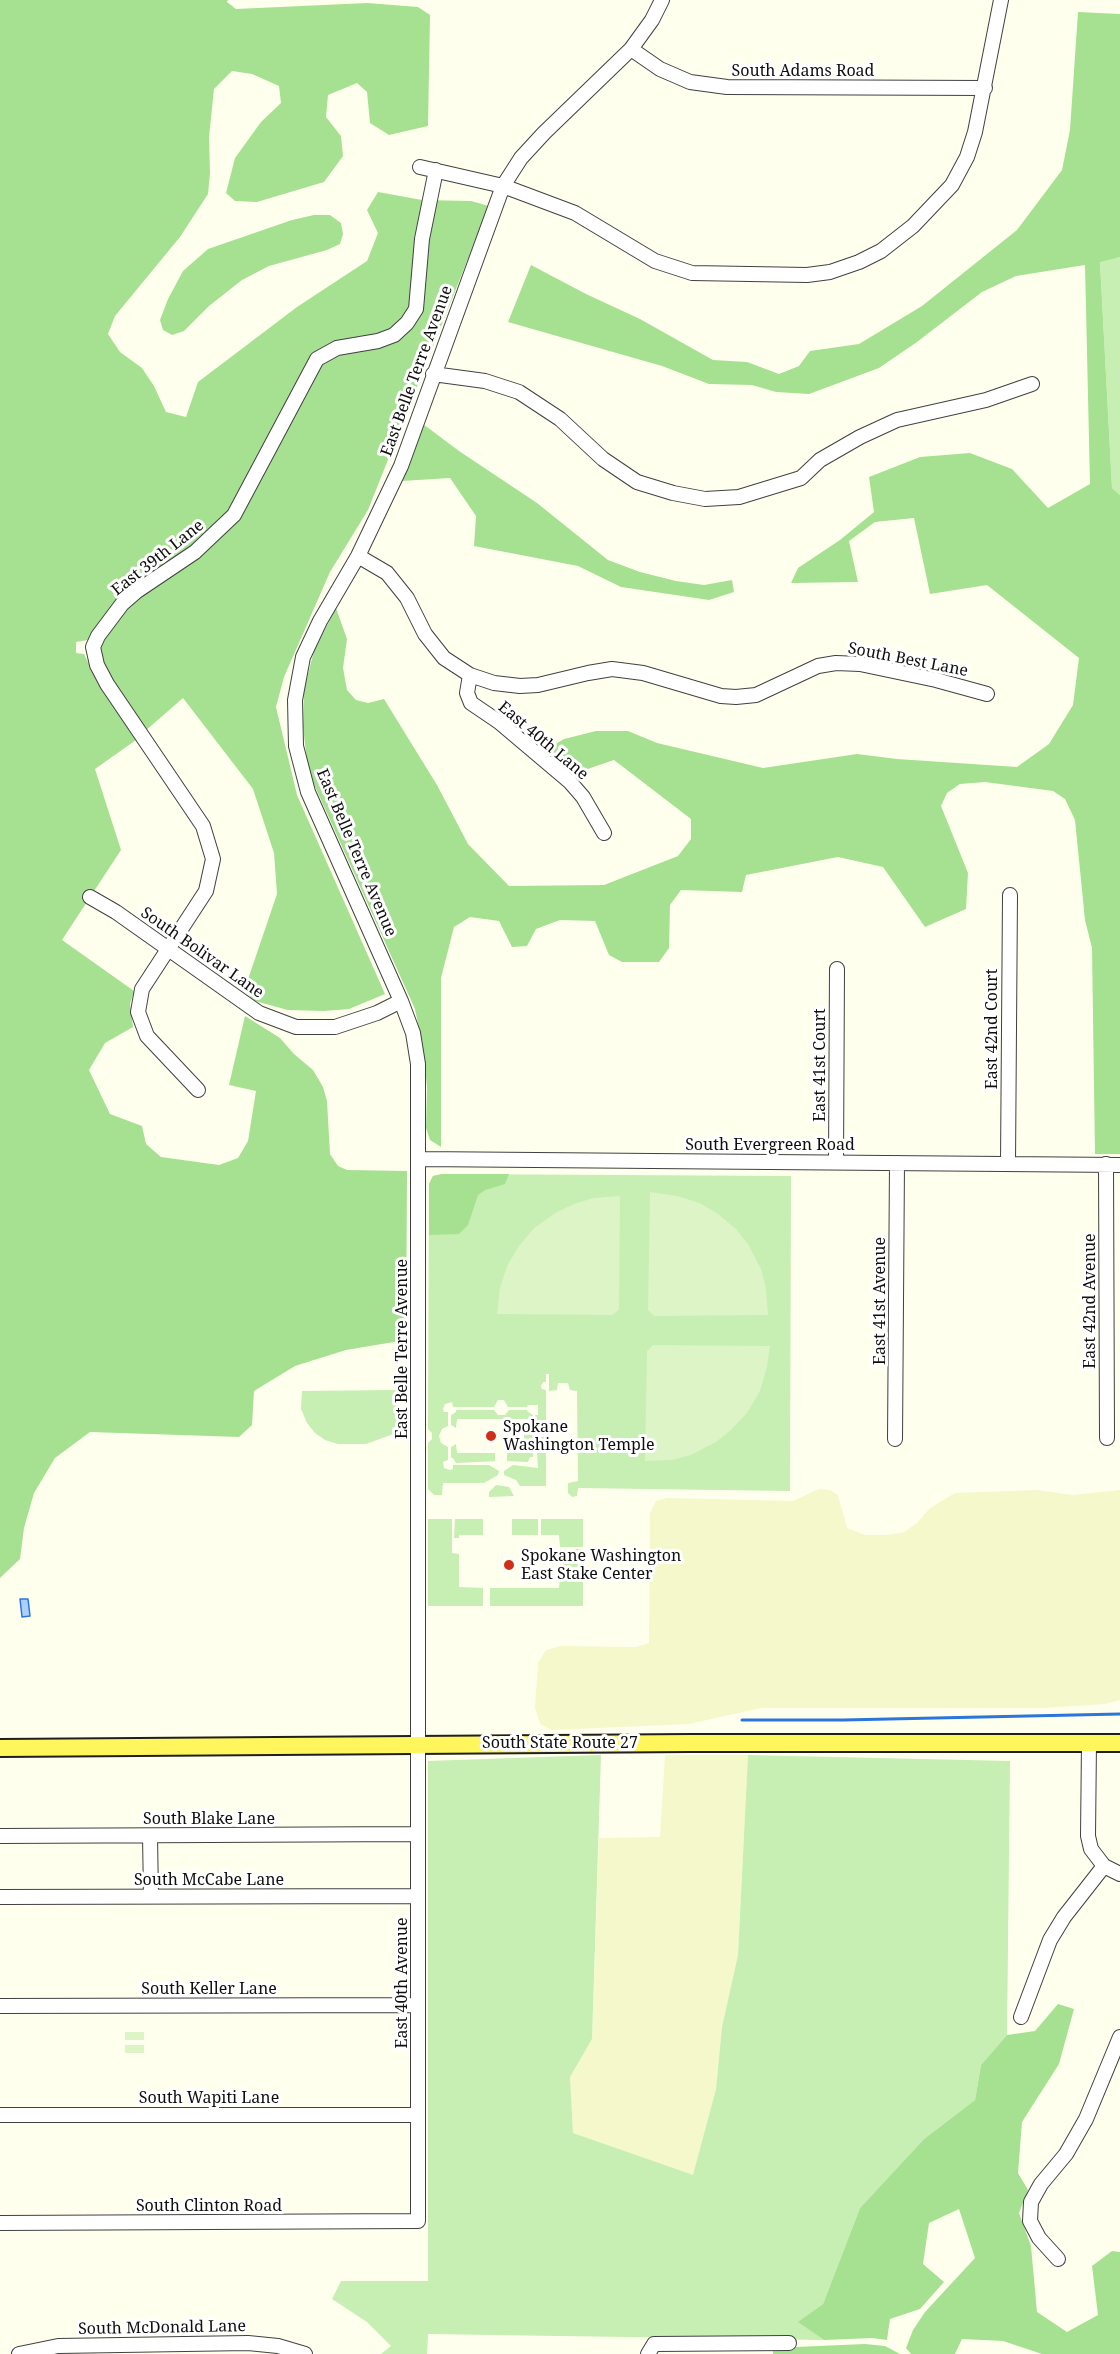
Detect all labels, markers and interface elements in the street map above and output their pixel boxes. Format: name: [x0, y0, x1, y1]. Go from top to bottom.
street label: South Adams Road: [732, 61, 874, 81]
street label: East Belle Terre Avenue: [377, 283, 457, 459]
street label: East 39th Lane: [108, 516, 208, 600]
street label: South Best Lane: [846, 639, 970, 681]
street label: East 40th Lane: [494, 698, 592, 784]
street label: East Belle Terre Avenue: [312, 766, 400, 940]
street label: South Bolivar Lane: [137, 903, 267, 1003]
street label: East 42nd Court: [982, 969, 1002, 1089]
street label: East 41st Court: [810, 1008, 830, 1122]
street label: South Evergreen Road: [685, 1135, 855, 1155]
street label: East 42nd Avenue: [1080, 1233, 1100, 1369]
street label: East 41st Avenue: [870, 1237, 890, 1365]
street label: East Belle Terre Avenue: [392, 1259, 412, 1439]
place label: Spokane Washington Temple: [503, 1417, 654, 1455]
marker: Spokane Washington Temple: [484, 1429, 498, 1443]
place label: Spokane Washington East Stake Center: [521, 1546, 681, 1584]
marker: Spokane Washington East Stake Center: [502, 1558, 516, 1572]
street label: South State Route 27: [482, 1733, 638, 1753]
street label: South Blake Lane: [143, 1809, 275, 1829]
street label: South McCabe Lane: [134, 1870, 284, 1890]
street label: East 40th Avenue: [392, 1917, 412, 2049]
street label: South Keller Lane: [141, 1979, 277, 1999]
street label: South Wapiti Lane: [139, 2088, 279, 2108]
street label: South Clinton Road: [136, 2196, 282, 2216]
street label: South McDonald Lane: [78, 2317, 246, 2339]

